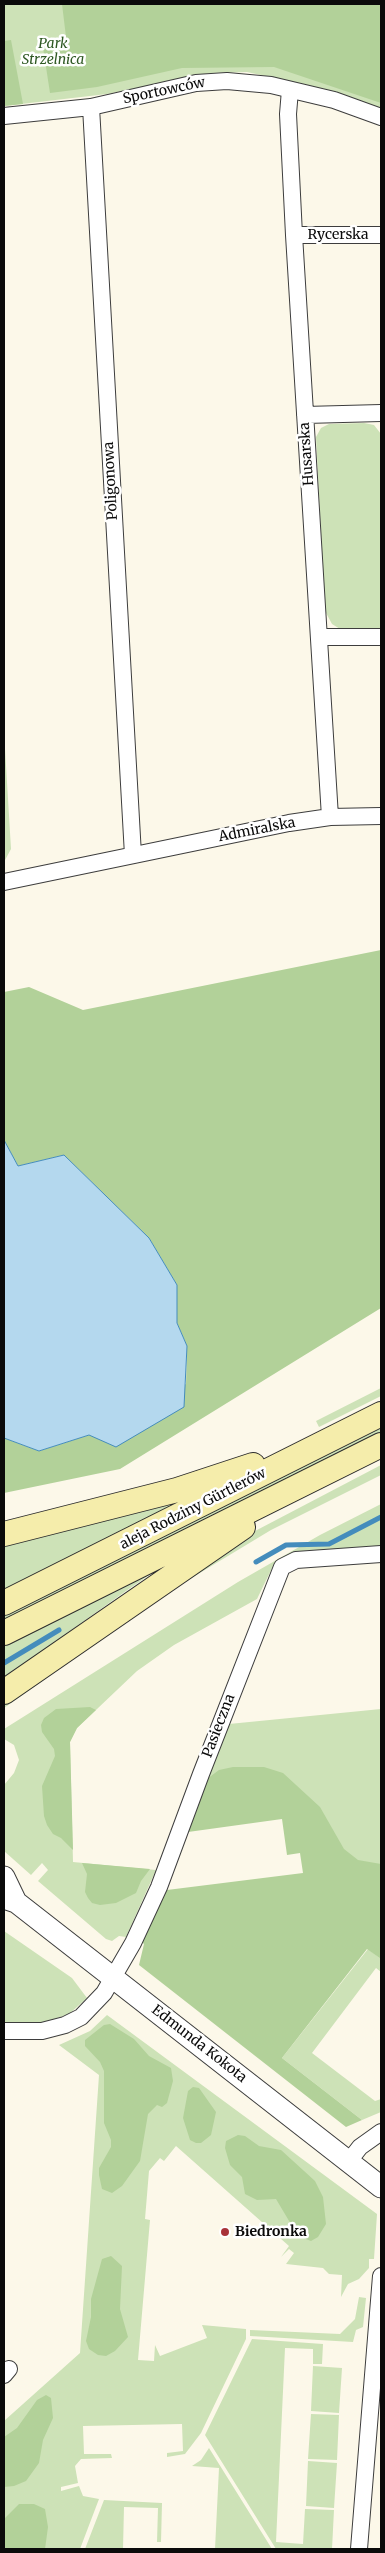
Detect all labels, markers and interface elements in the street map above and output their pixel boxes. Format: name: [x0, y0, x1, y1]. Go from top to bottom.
park label: Park Strzelnica: [22, 36, 84, 68]
street label: Sportowców: [121, 74, 207, 108]
street label: Rycerska: [308, 227, 368, 243]
street label: Husarska: [296, 422, 318, 486]
street label: Poligonowa: [101, 441, 121, 521]
street label: Admiralska: [217, 814, 297, 846]
street label: aleja Rodziny Gürtlerów: [117, 1465, 269, 1553]
street label: Pasieczna: [199, 1692, 239, 1760]
street label: Edmunda Kokota: [148, 2002, 250, 2086]
place label: Biedronka: [235, 2224, 307, 2240]
marker: Biedronka: [219, 2226, 231, 2238]

